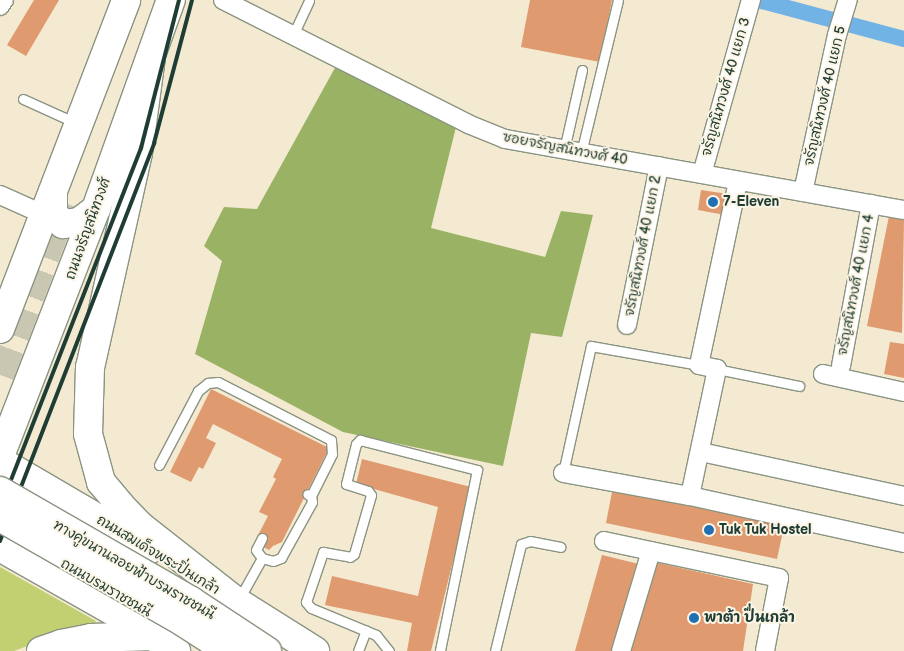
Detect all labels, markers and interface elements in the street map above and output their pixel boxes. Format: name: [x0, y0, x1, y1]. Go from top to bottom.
street label: จรัญสนิทวงศ์ 40 แยก 3: [698, 16, 754, 158]
street label: จรัญสนิทวงศ์ 40 แยก 5: [801, 24, 849, 168]
street label: ซอยจรัญสนิทวงศ์ 40: [501, 129, 629, 169]
street label: จรัญสนิทวงศ์ 40 แยก 2: [621, 174, 665, 318]
street label: ถนนจรัญสนิทวงศ์: [62, 176, 114, 282]
place label: 7-Eleven: [723, 194, 779, 210]
marker: 7-Eleven: [707, 196, 719, 208]
street label: จรัญสนิทวงศ์ 40 แยก 4: [834, 213, 878, 357]
street label: ถนนสมเด็จพระปิ่นเกล้า: [94, 512, 222, 598]
street label: ทางคู่ขนานลอยฟ้าบรมราชชนนี: [50, 517, 218, 623]
place label: Tuk Tuk Hostel: [719, 522, 811, 538]
marker: Tuk Tuk Hostel: [703, 524, 715, 536]
street label: ถนนบรมราชชนนี: [58, 555, 154, 621]
place label: พาต้า ปื่นเกล้า: [704, 610, 795, 626]
marker: พาต้า ปื่นเกล้า: [688, 612, 700, 624]

